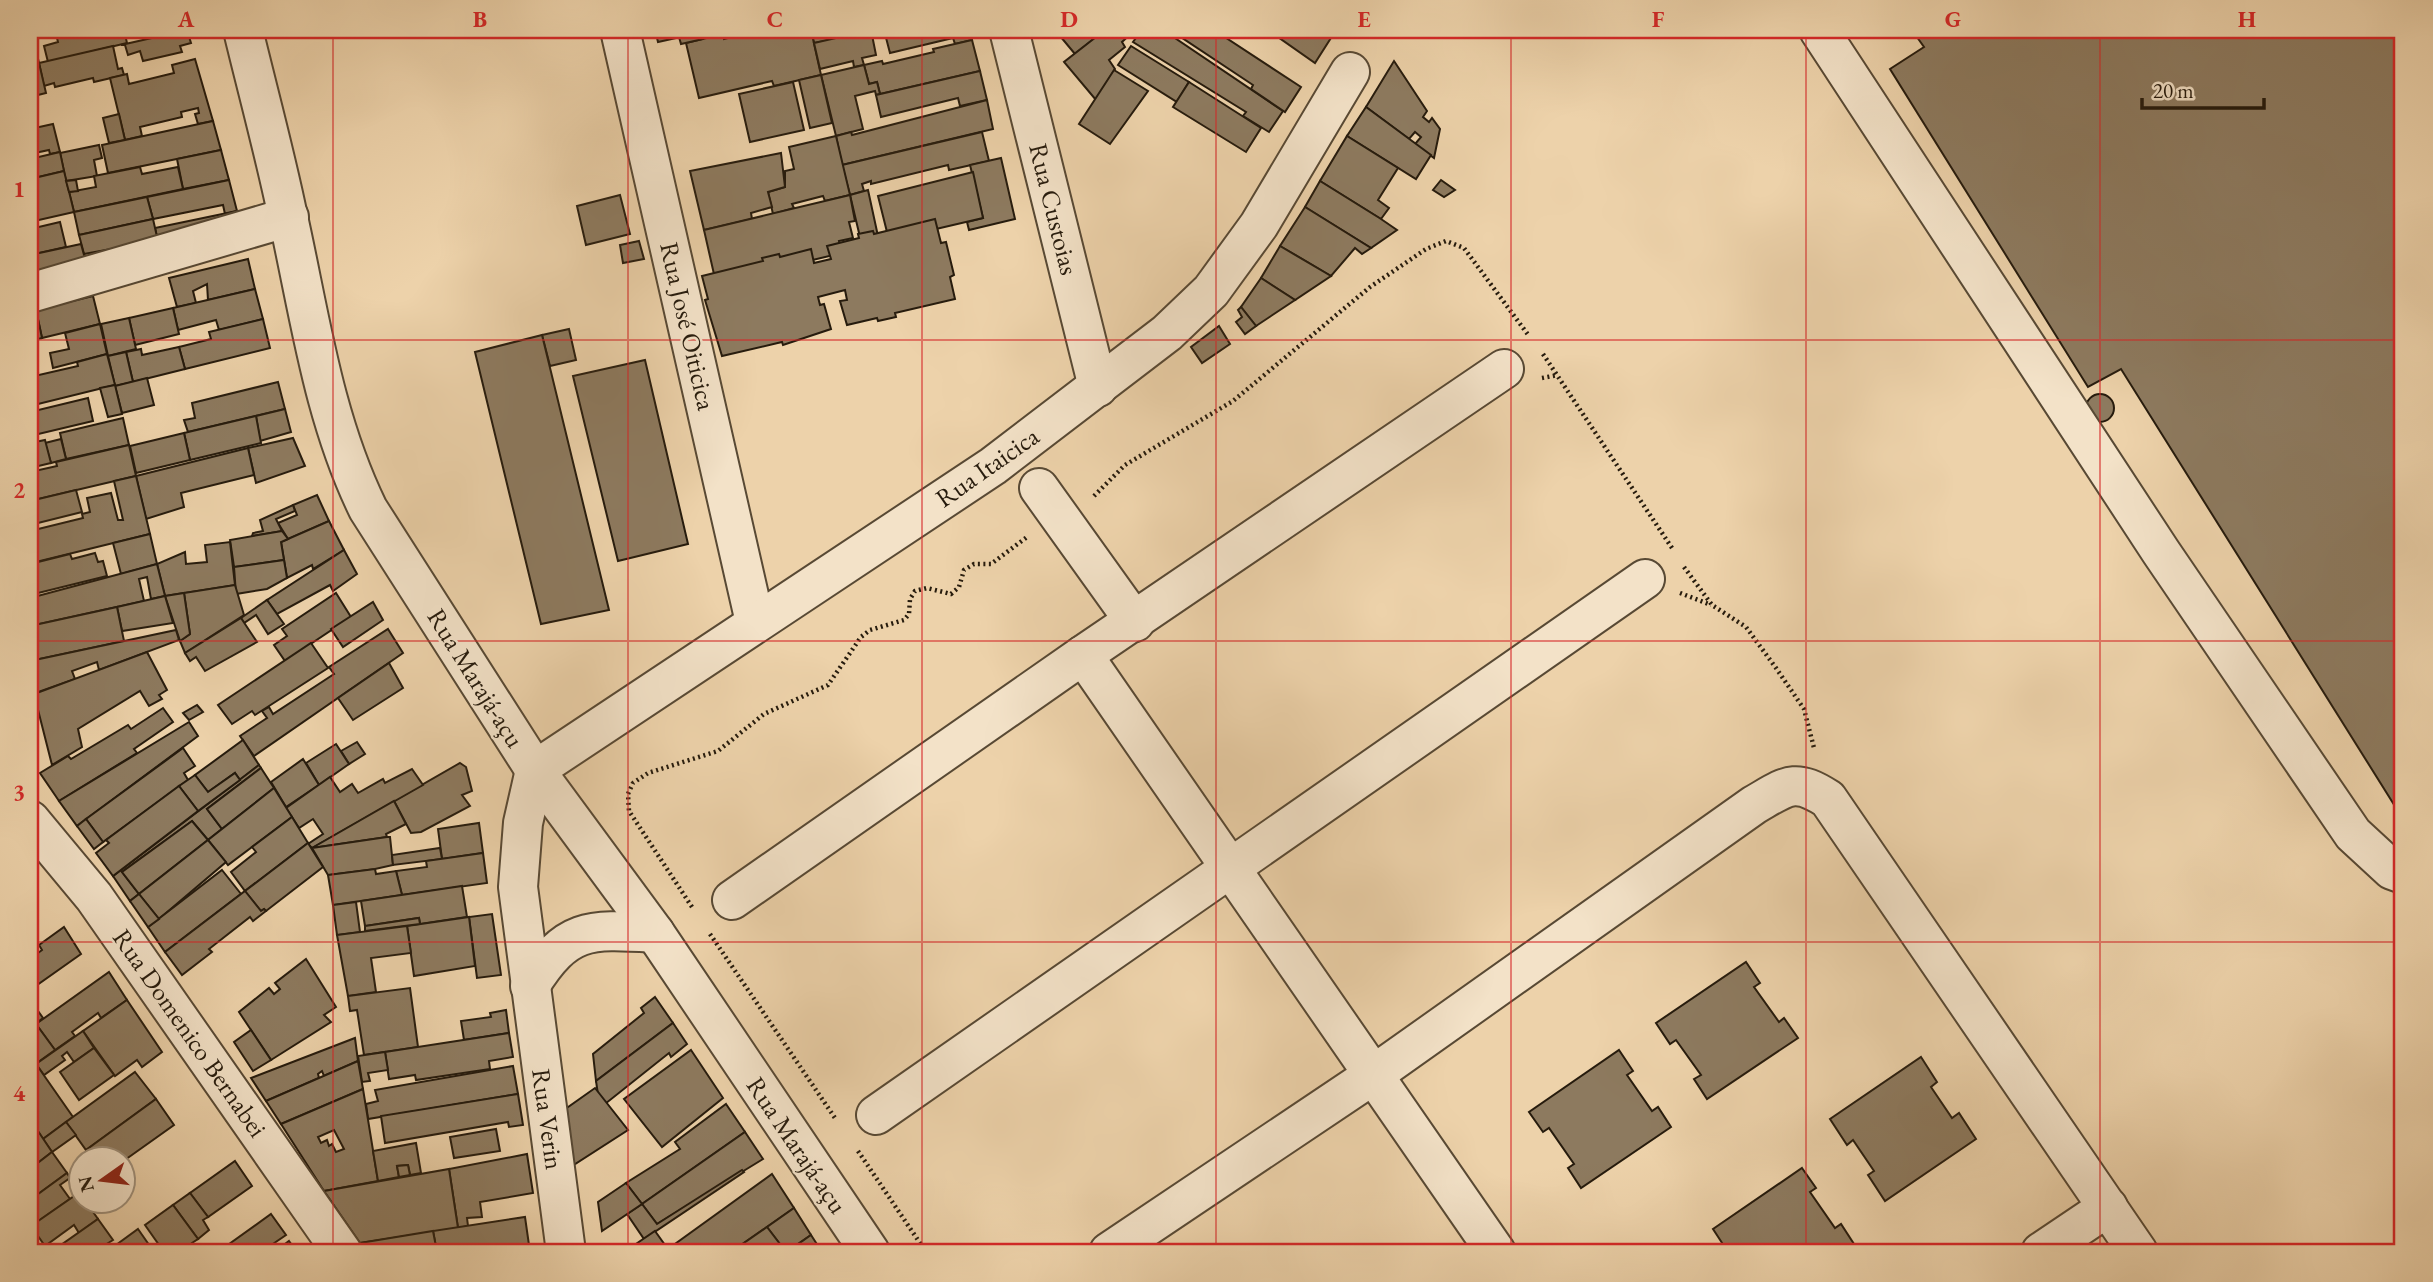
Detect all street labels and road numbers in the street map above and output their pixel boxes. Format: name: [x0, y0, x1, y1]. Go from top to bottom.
street label: Rua Custoias: [1021, 140, 1087, 278]
street label: Rua José Oiticica: [652, 239, 724, 414]
street label: Rua Itaicica: [928, 419, 1046, 515]
street label: Rua Marajá-açu: [420, 602, 532, 754]
street label: Rua Domenico Bernabei: [105, 922, 275, 1144]
street label: Rua Verin: [524, 1066, 572, 1172]
street label: Rua Marajá-açu: [739, 1070, 855, 1220]

